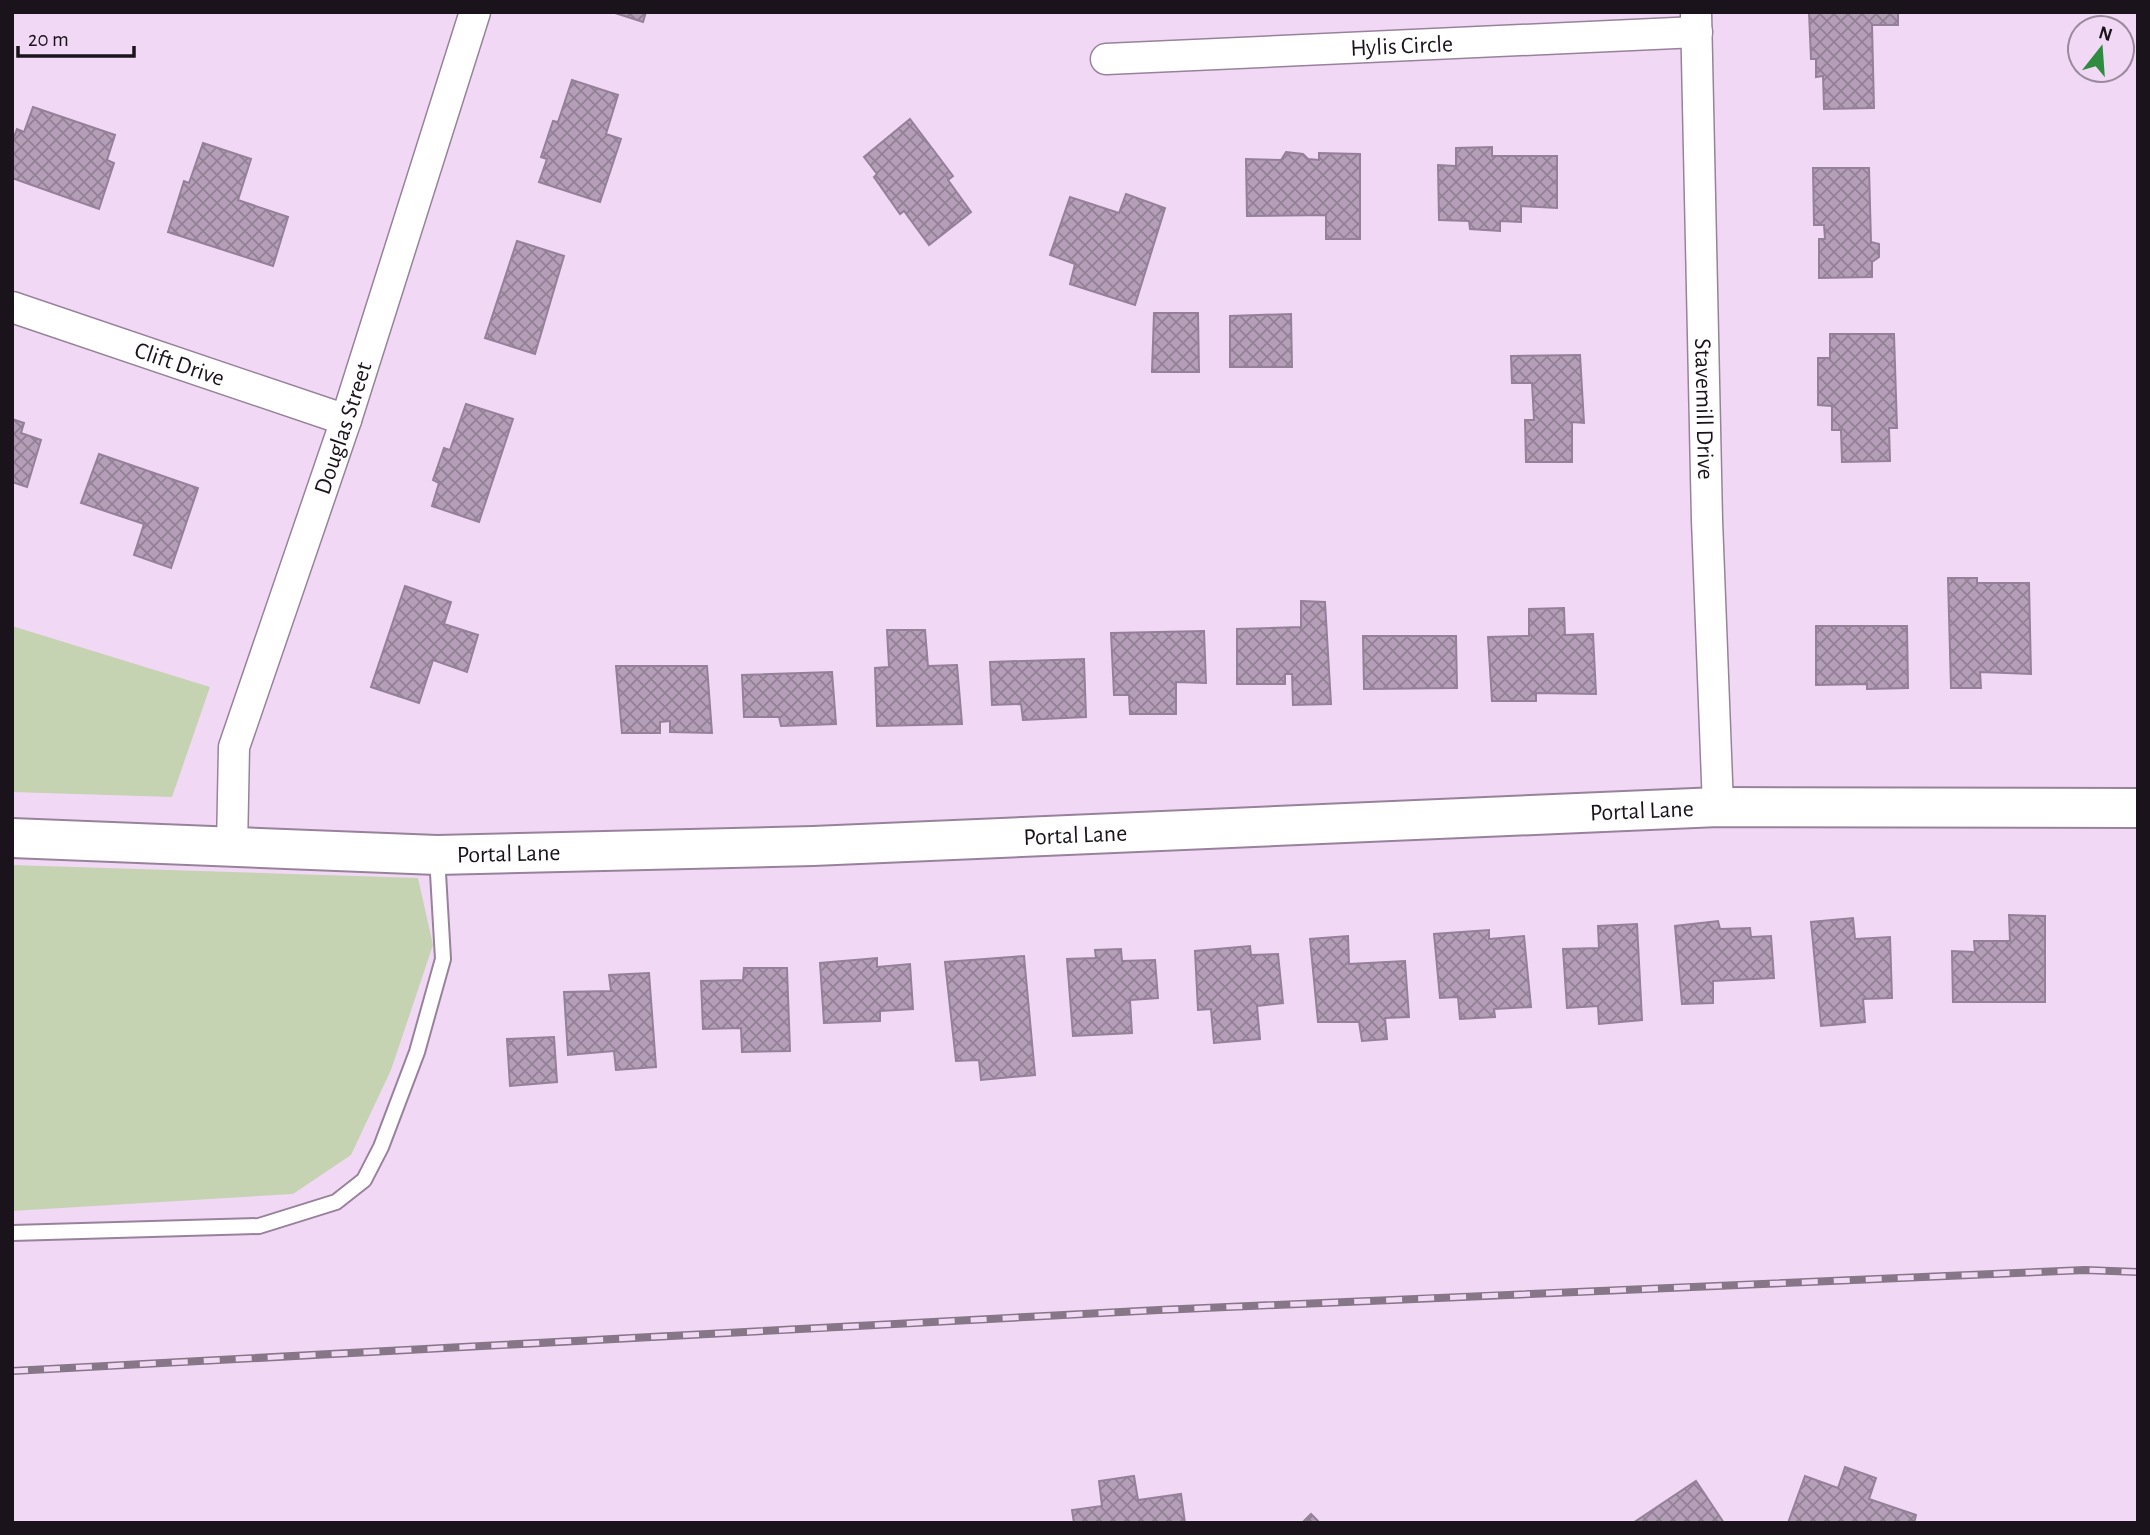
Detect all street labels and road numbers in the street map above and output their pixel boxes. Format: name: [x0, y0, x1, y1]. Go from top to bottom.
street label: Hylis Circle: [1350, 32, 1454, 61]
street label: Clift Drive: [131, 338, 227, 391]
street label: Stavemill Drive: [1690, 338, 1717, 480]
street label: Douglas Street: [310, 359, 377, 498]
street label: Portal Lane: [1589, 797, 1694, 826]
street label: Portal Lane: [1023, 821, 1128, 850]
street label: Portal Lane: [457, 841, 561, 868]

